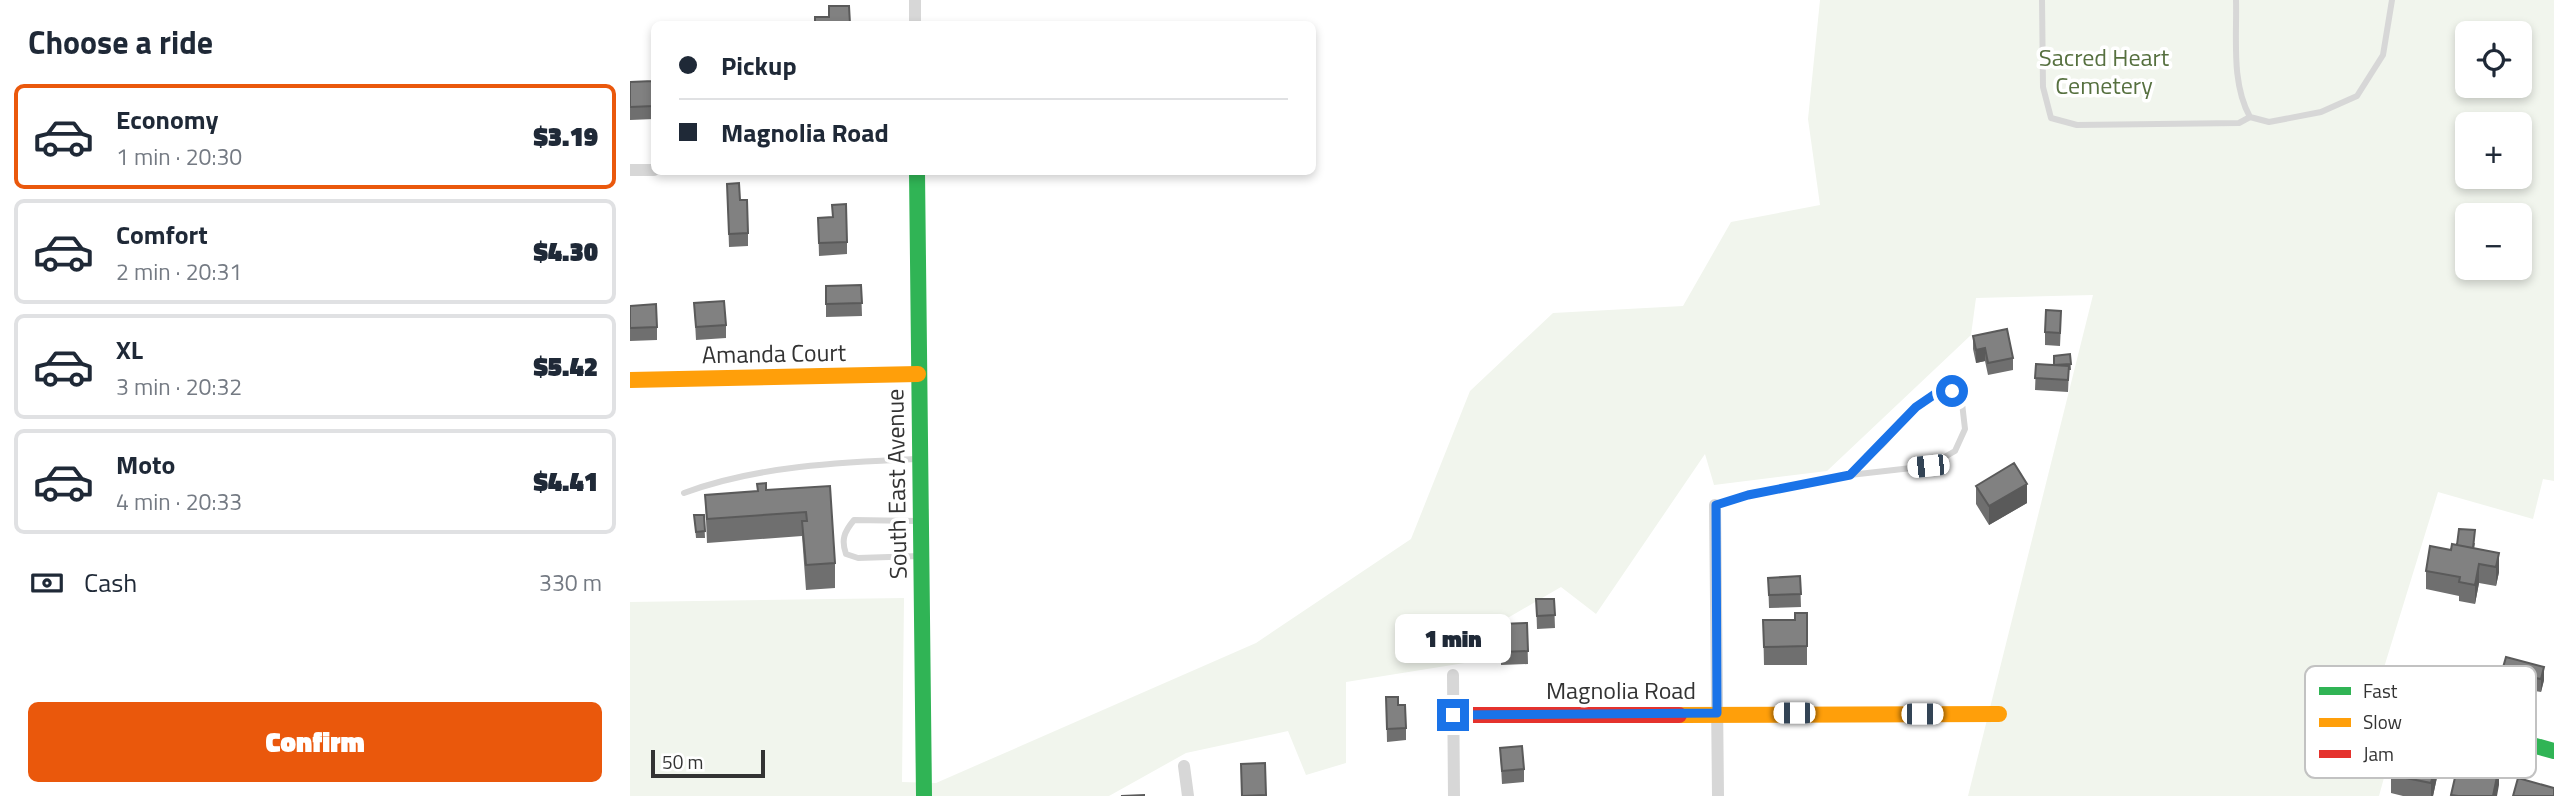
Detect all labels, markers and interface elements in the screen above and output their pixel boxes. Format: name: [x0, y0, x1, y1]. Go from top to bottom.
text: Choose a ride: [28, 18, 213, 66]
map controls: [2455, 21, 2532, 280]
button: locate: [2455, 21, 2532, 98]
park label: Sacred Heart Cemetery: [2039, 39, 2170, 103]
text: Pickup: [721, 46, 797, 85]
text: Economy: [116, 100, 218, 139]
icon: car: [32, 105, 95, 168]
button: +: [2455, 112, 2532, 189]
text: Magnolia Road: [721, 113, 889, 152]
text: $3.19: [533, 117, 598, 156]
text: 1 min · 20:30: [116, 139, 242, 174]
button: −: [2455, 203, 2532, 280]
text: Comfort: [116, 215, 208, 254]
icon: car: [32, 220, 95, 283]
text: $4.30: [533, 232, 598, 271]
text: 2 min · 20:31: [116, 254, 242, 289]
text: XL: [116, 330, 143, 369]
street label: Amanda Court: [702, 334, 847, 372]
icon: car: [32, 335, 95, 398]
text: $5.42: [533, 347, 598, 386]
text: 3 min · 20:32: [116, 369, 242, 404]
route start: [1936, 375, 1968, 407]
street label: South East Avenue: [876, 389, 916, 579]
text: Moto: [116, 445, 175, 484]
icon: car: [32, 450, 95, 513]
car: [1907, 453, 1950, 479]
text: $4.41: [533, 462, 598, 501]
text: 4 min · 20:33: [116, 484, 242, 519]
text: Cash: [84, 563, 137, 602]
icon: cash: [28, 564, 66, 602]
text: 330 m: [539, 565, 602, 600]
callout: 1 min: [1395, 614, 1511, 662]
text: 1 min: [1424, 621, 1482, 656]
legend: [2305, 666, 2536, 778]
street label: Magnolia Road: [1546, 672, 1696, 708]
text: Fast: [2363, 676, 2398, 705]
route end: [1437, 699, 1469, 731]
button: Confirm: [28, 702, 602, 782]
car: [1774, 703, 1816, 724]
car: [1902, 704, 1944, 725]
text: Slow: [2363, 707, 2402, 736]
text: Jam: [2363, 739, 2394, 768]
scale bar: [651, 747, 765, 779]
text: 50 m: [662, 747, 703, 776]

